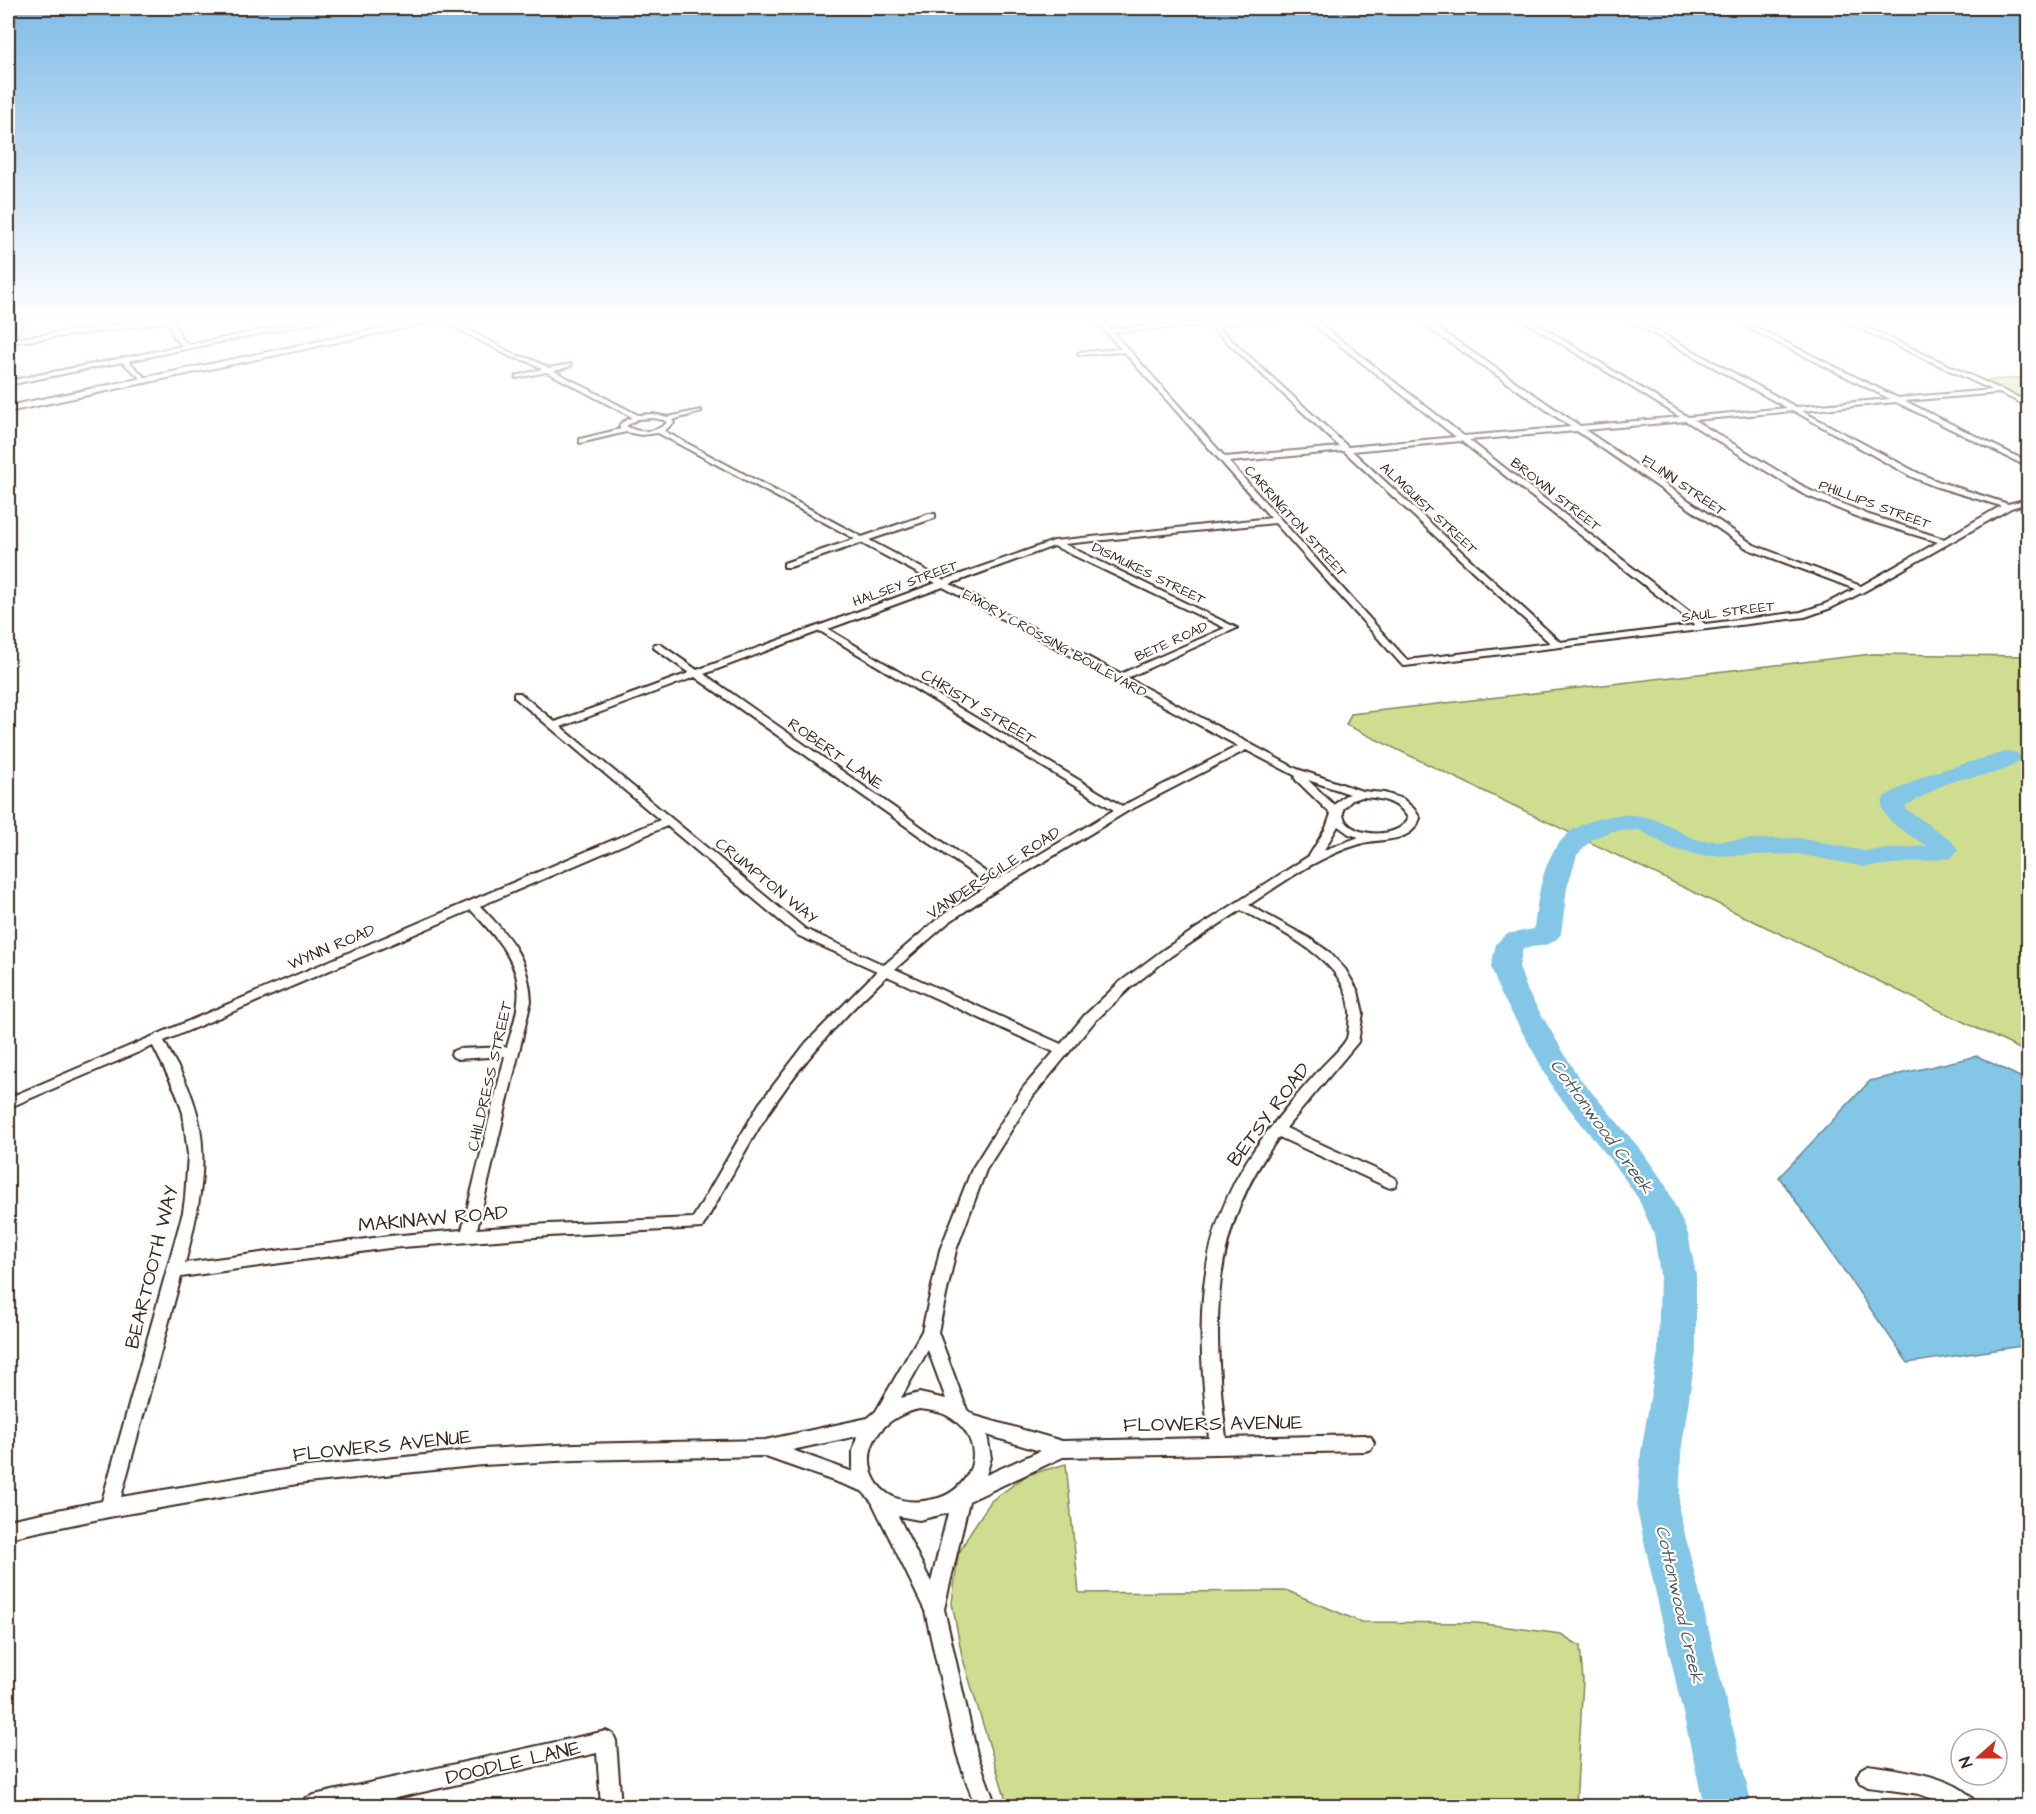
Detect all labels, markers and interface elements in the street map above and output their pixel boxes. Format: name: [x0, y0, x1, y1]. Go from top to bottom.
street label: FLINN STREET: [1637, 450, 1730, 522]
street label: BROWN STREET: [1506, 453, 1605, 537]
street label: ALMQUIST STREET: [1375, 458, 1482, 559]
street label: CARRINGTON STREET: [1239, 461, 1351, 582]
street label: PHILLIPS STREET: [1816, 475, 1934, 535]
street label: DISMUKES STREET: [1088, 538, 1209, 610]
street label: HALSEY STREET: [850, 556, 961, 612]
street label: EMORY CROSSING BOULEVARD: [959, 585, 1150, 703]
street label: SAUL STREET: [1680, 596, 1776, 628]
street label: BETE ROAD: [1132, 617, 1211, 667]
street label: CHRISTY STREET: [917, 664, 1040, 750]
street label: ROBERT LANE: [783, 713, 888, 795]
street label: VANDERSCILE ROAD: [922, 821, 1065, 924]
street label: CRUMPTON WAY: [710, 833, 823, 929]
street label: WYNN ROAD: [284, 919, 378, 975]
street label: CHILDRESS STREET: [462, 999, 518, 1153]
water label: Cottonwood Creek: [1544, 1054, 1660, 1200]
street label: BETSY ROAD: [1220, 1057, 1317, 1172]
street label: BEARTOOTH WAY: [118, 1182, 186, 1352]
street label: MAKINAW ROAD: [357, 1199, 509, 1239]
street label: FLOWERS AVENUE: [1123, 1408, 1303, 1440]
street label: FLOWERS AVENUE: [291, 1423, 473, 1469]
water label: Cottonwood Creek: [1649, 1523, 1710, 1686]
north arrow: [1949, 1727, 2009, 1787]
street label: DOODLE LANE: [443, 1734, 583, 1792]
text: N: [1954, 1753, 1978, 1771]

